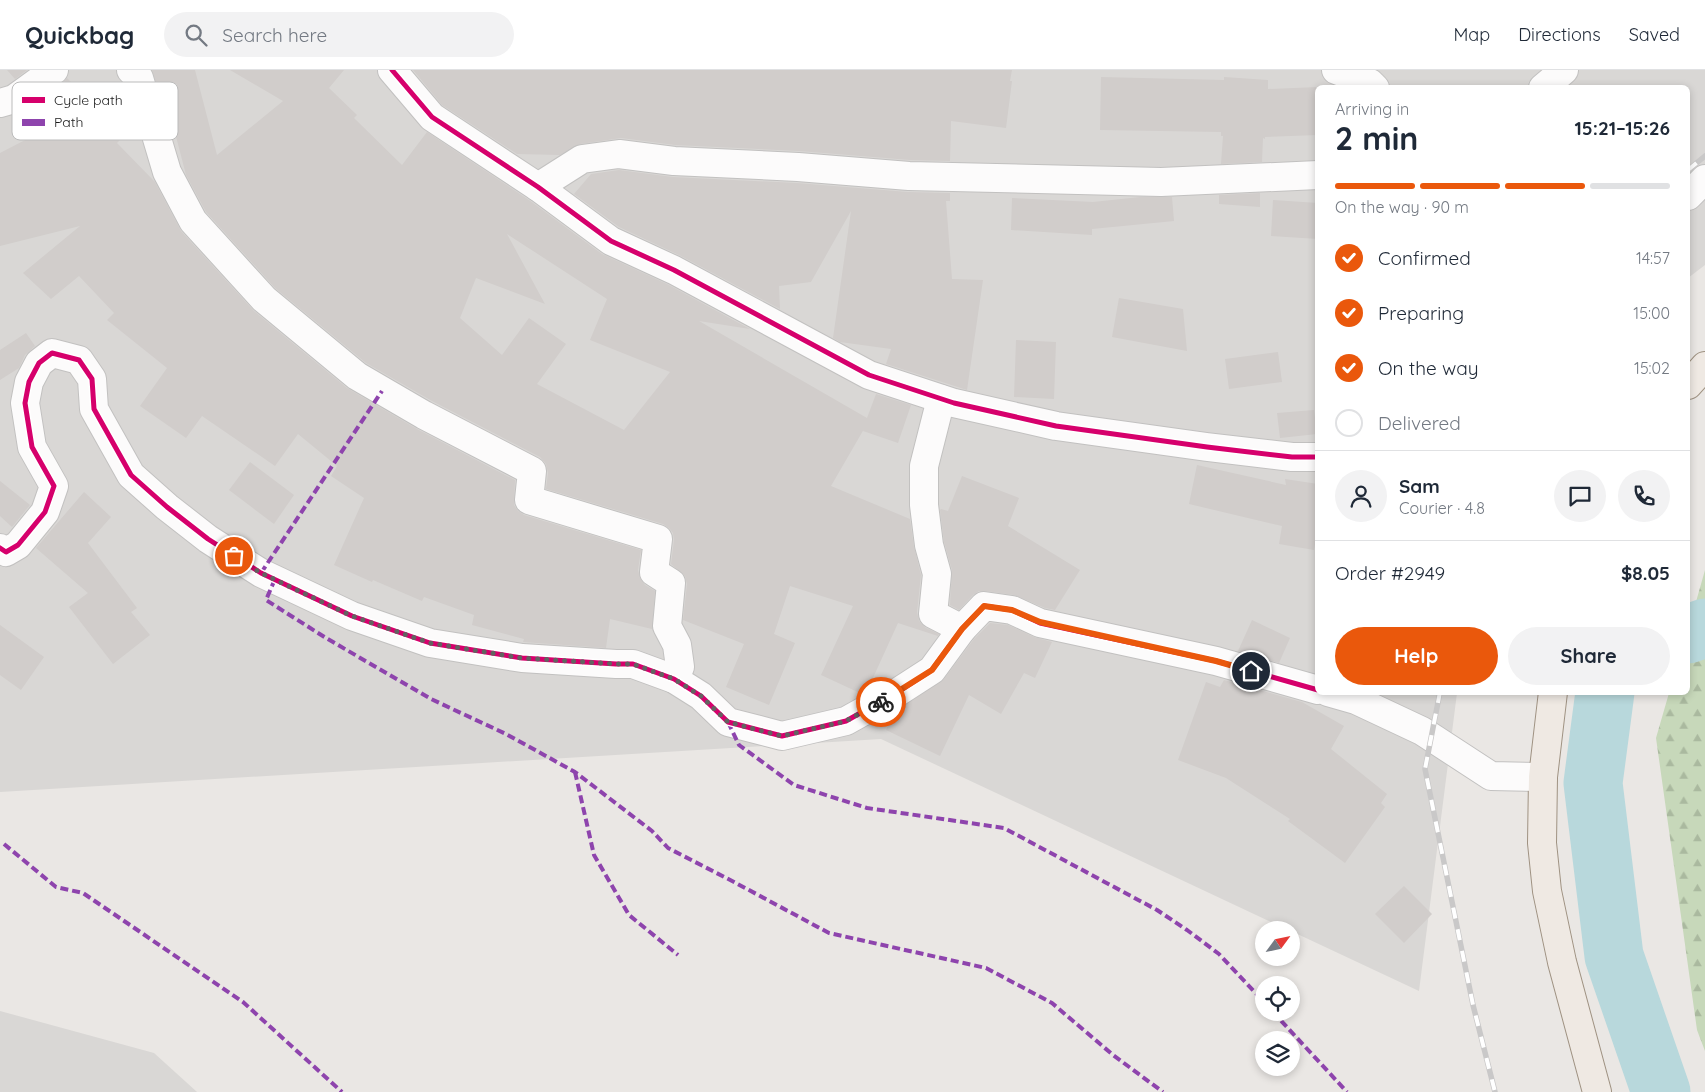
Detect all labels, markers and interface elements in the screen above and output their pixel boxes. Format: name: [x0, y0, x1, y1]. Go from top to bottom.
search box: [164, 12, 514, 57]
text: Quickbag: [25, 20, 134, 50]
icon: search: [182, 21, 210, 49]
text: Search here: [222, 23, 327, 47]
text: Map: [1453, 23, 1490, 46]
text: Directions: [1518, 23, 1601, 46]
text: Saved: [1629, 23, 1680, 46]
legend: [12, 82, 178, 140]
text: Cycle path: [54, 91, 123, 109]
text: Arriving in: [1335, 99, 1409, 119]
text: Path: [54, 113, 83, 131]
text: 15:21–15:26: [1574, 116, 1670, 140]
text: 2 min: [1335, 118, 1418, 158]
text: On the way · 90 m: [1335, 197, 1469, 217]
icon: check: [1335, 244, 1363, 272]
text: Confirmed: [1378, 246, 1471, 270]
text: 14:57: [1636, 248, 1670, 268]
icon: check: [1335, 299, 1363, 327]
text: Preparing: [1378, 301, 1464, 325]
text: 15:00: [1633, 303, 1670, 323]
icon: check: [1335, 354, 1363, 382]
text: On the way: [1378, 356, 1479, 380]
text: 15:02: [1634, 358, 1670, 378]
text: Delivered: [1378, 411, 1461, 435]
button: person: [1335, 470, 1387, 522]
button: chat: [1554, 470, 1606, 522]
button: phone: [1618, 470, 1670, 522]
text: Sam: [1399, 474, 1440, 498]
text: Courier · 4.8: [1399, 498, 1485, 518]
pin: [213, 535, 255, 577]
icon: bag: [220, 542, 248, 570]
text: Order #2949: [1335, 561, 1445, 585]
text: $8.05: [1621, 561, 1670, 585]
button: Help: [1335, 627, 1498, 685]
button: Share: [1508, 627, 1670, 685]
pin: [1230, 650, 1272, 692]
icon: home: [1237, 657, 1265, 685]
courier: [856, 677, 906, 727]
icon: bike: [867, 688, 895, 716]
north arrow: [1255, 921, 1300, 966]
map controls: [1255, 921, 1300, 1076]
button: locate: [1255, 976, 1300, 1021]
button: layers: [1255, 1031, 1300, 1076]

